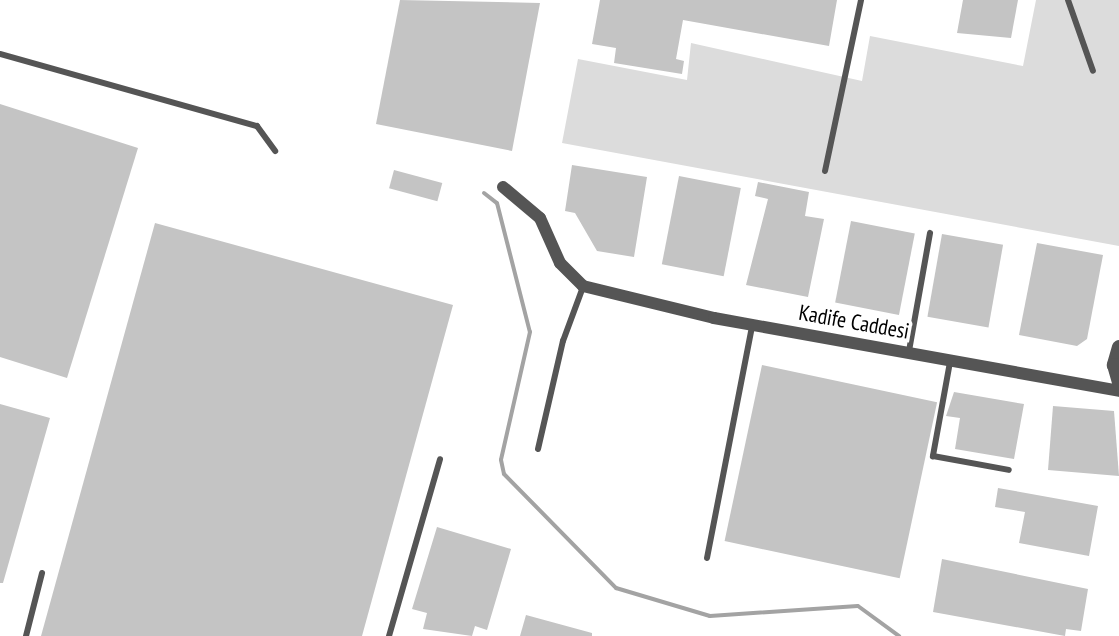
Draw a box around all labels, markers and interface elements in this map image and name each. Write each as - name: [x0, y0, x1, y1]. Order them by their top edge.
- street label: Kadife Caddesi: [797, 299, 911, 345]

